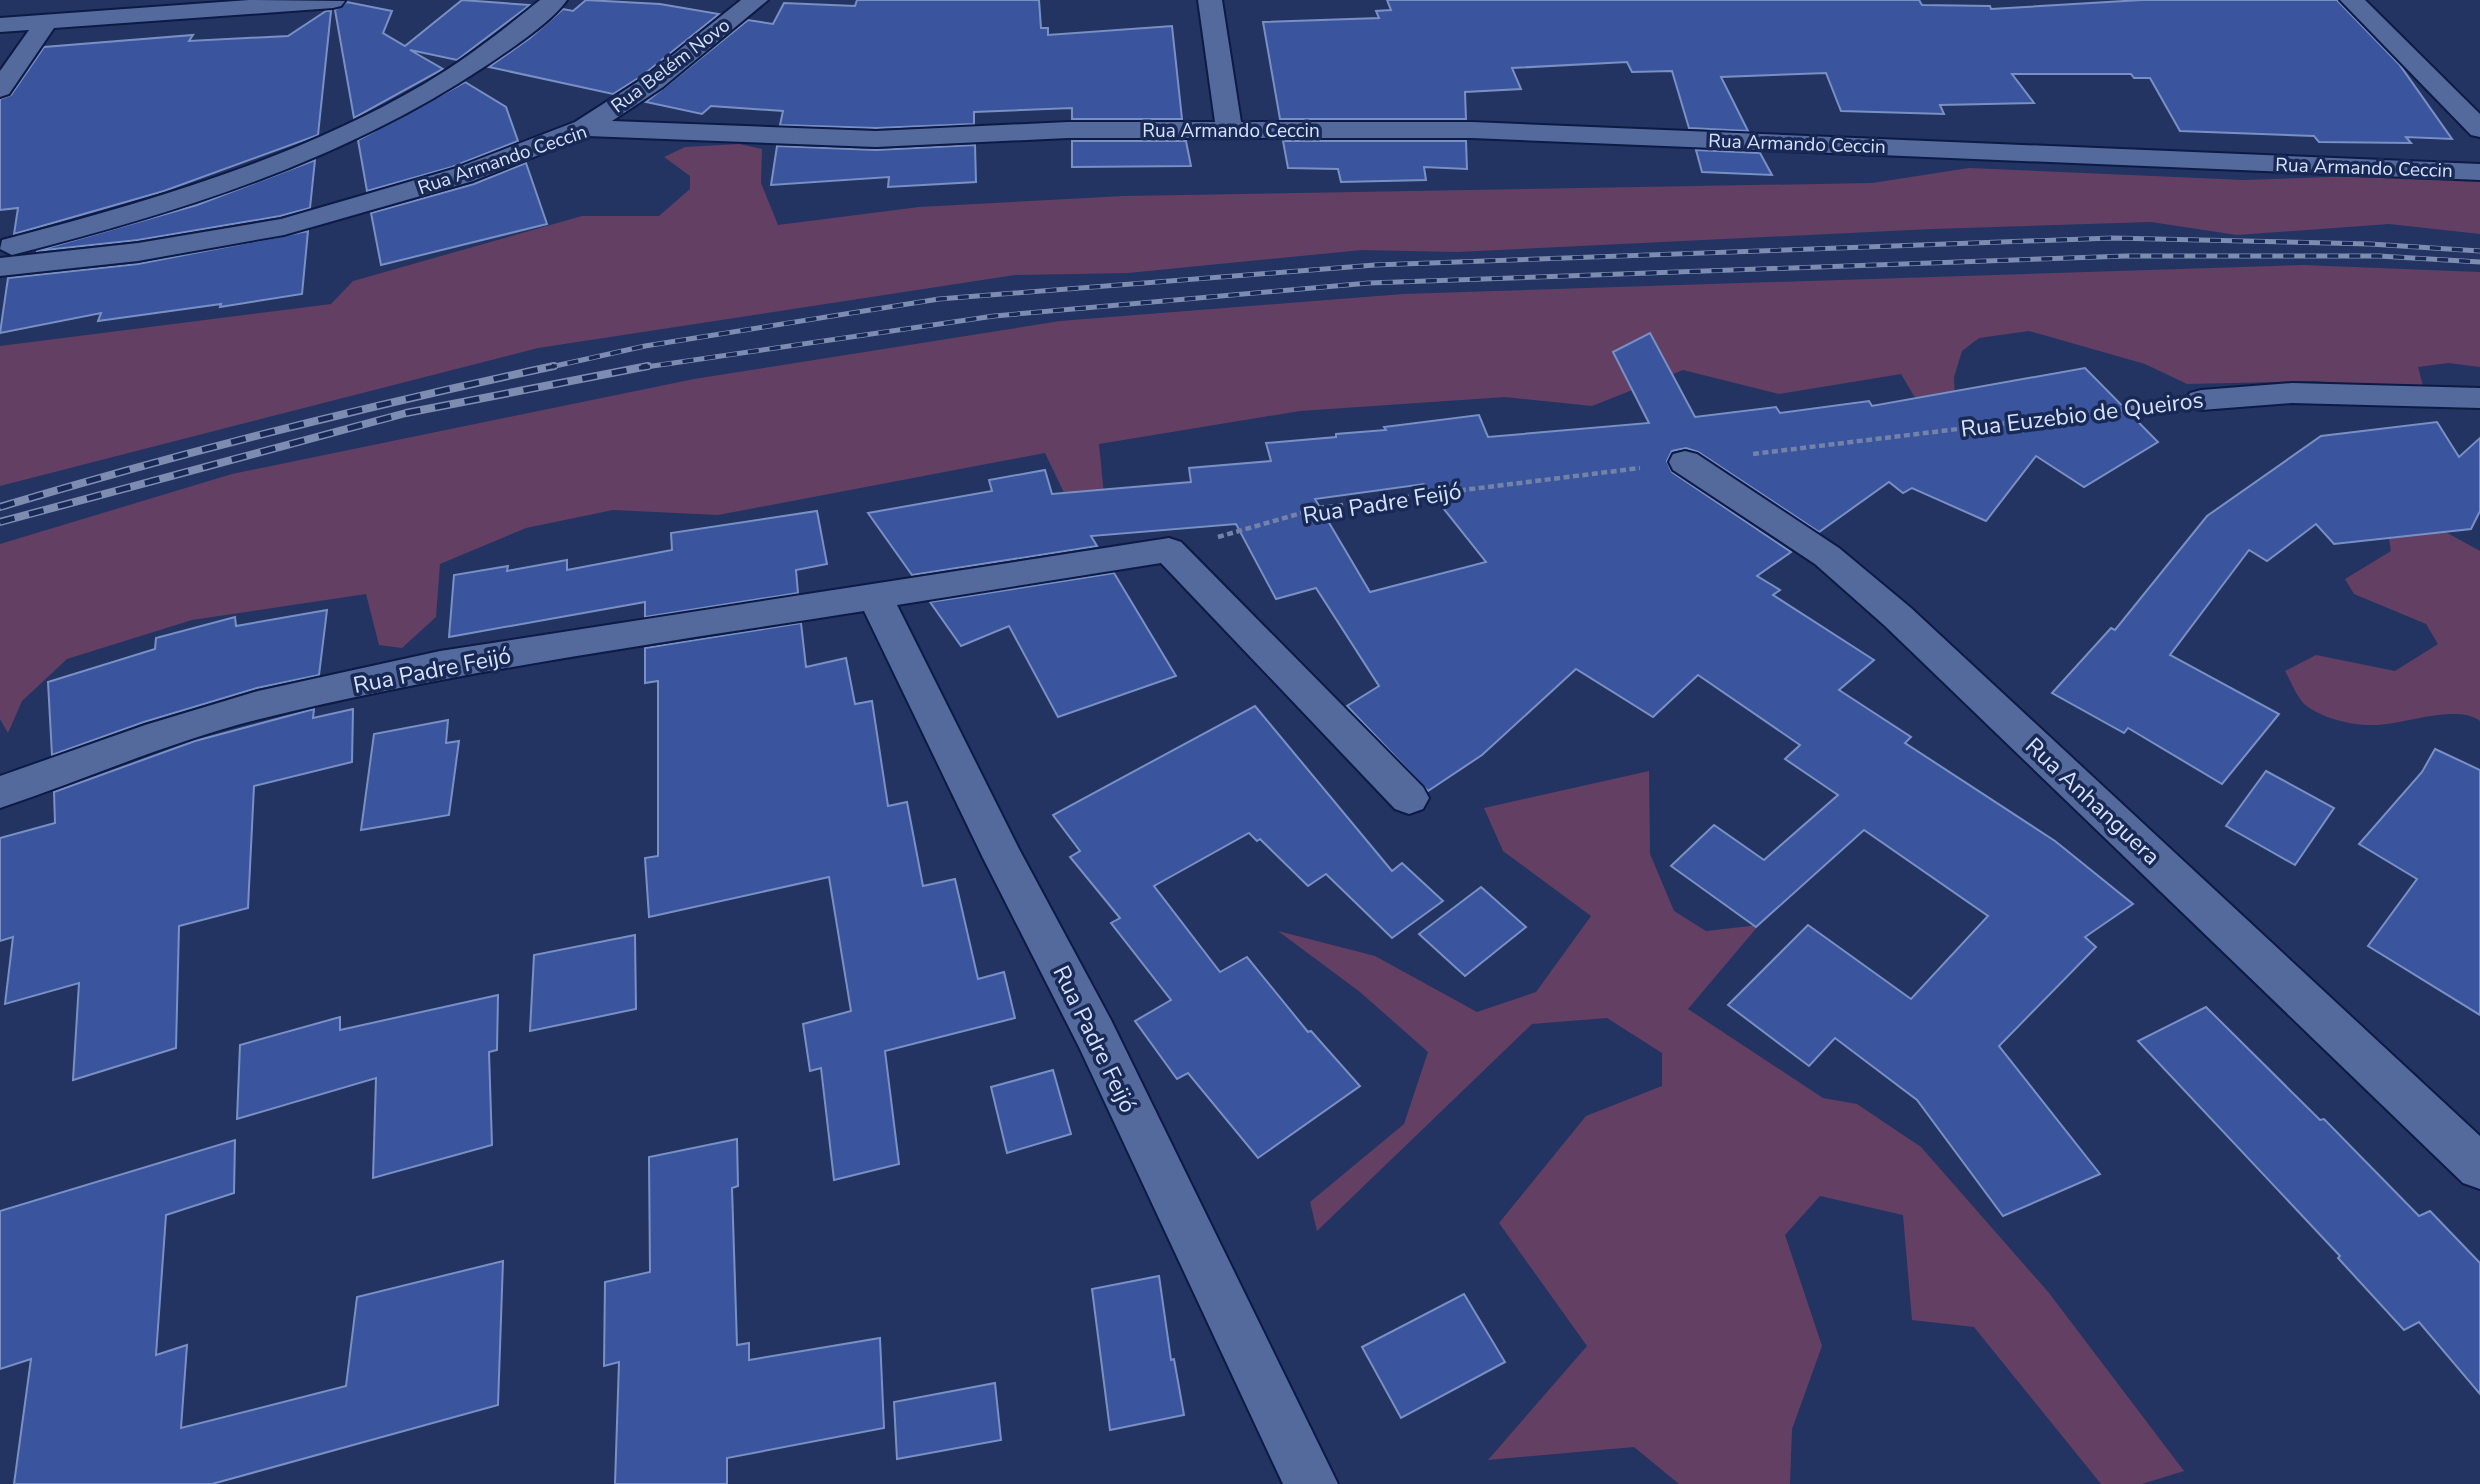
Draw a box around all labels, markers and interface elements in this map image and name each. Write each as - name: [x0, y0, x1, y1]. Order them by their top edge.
- street label: Rua Belém Novo: [606, 12, 735, 119]
- street label: Rua Armando Ceccin: [1142, 118, 1320, 144]
- street label: Rua Armando Ceccin: [414, 119, 590, 201]
- street label: Rua Armando Ceccin: [1708, 128, 1886, 160]
- street label: Rua Armando Ceccin: [2275, 152, 2453, 184]
- street label: Rua Euzebio de Queiros: [1959, 384, 2205, 445]
- street label: Rua Padre Feijó: [1301, 476, 1464, 531]
- street label: Rua Padre Feijó: [351, 640, 514, 701]
- street label: Rua Anhanguera: [2019, 731, 2167, 872]
- street label: Rua Padre Feijó: [1046, 960, 1144, 1118]

